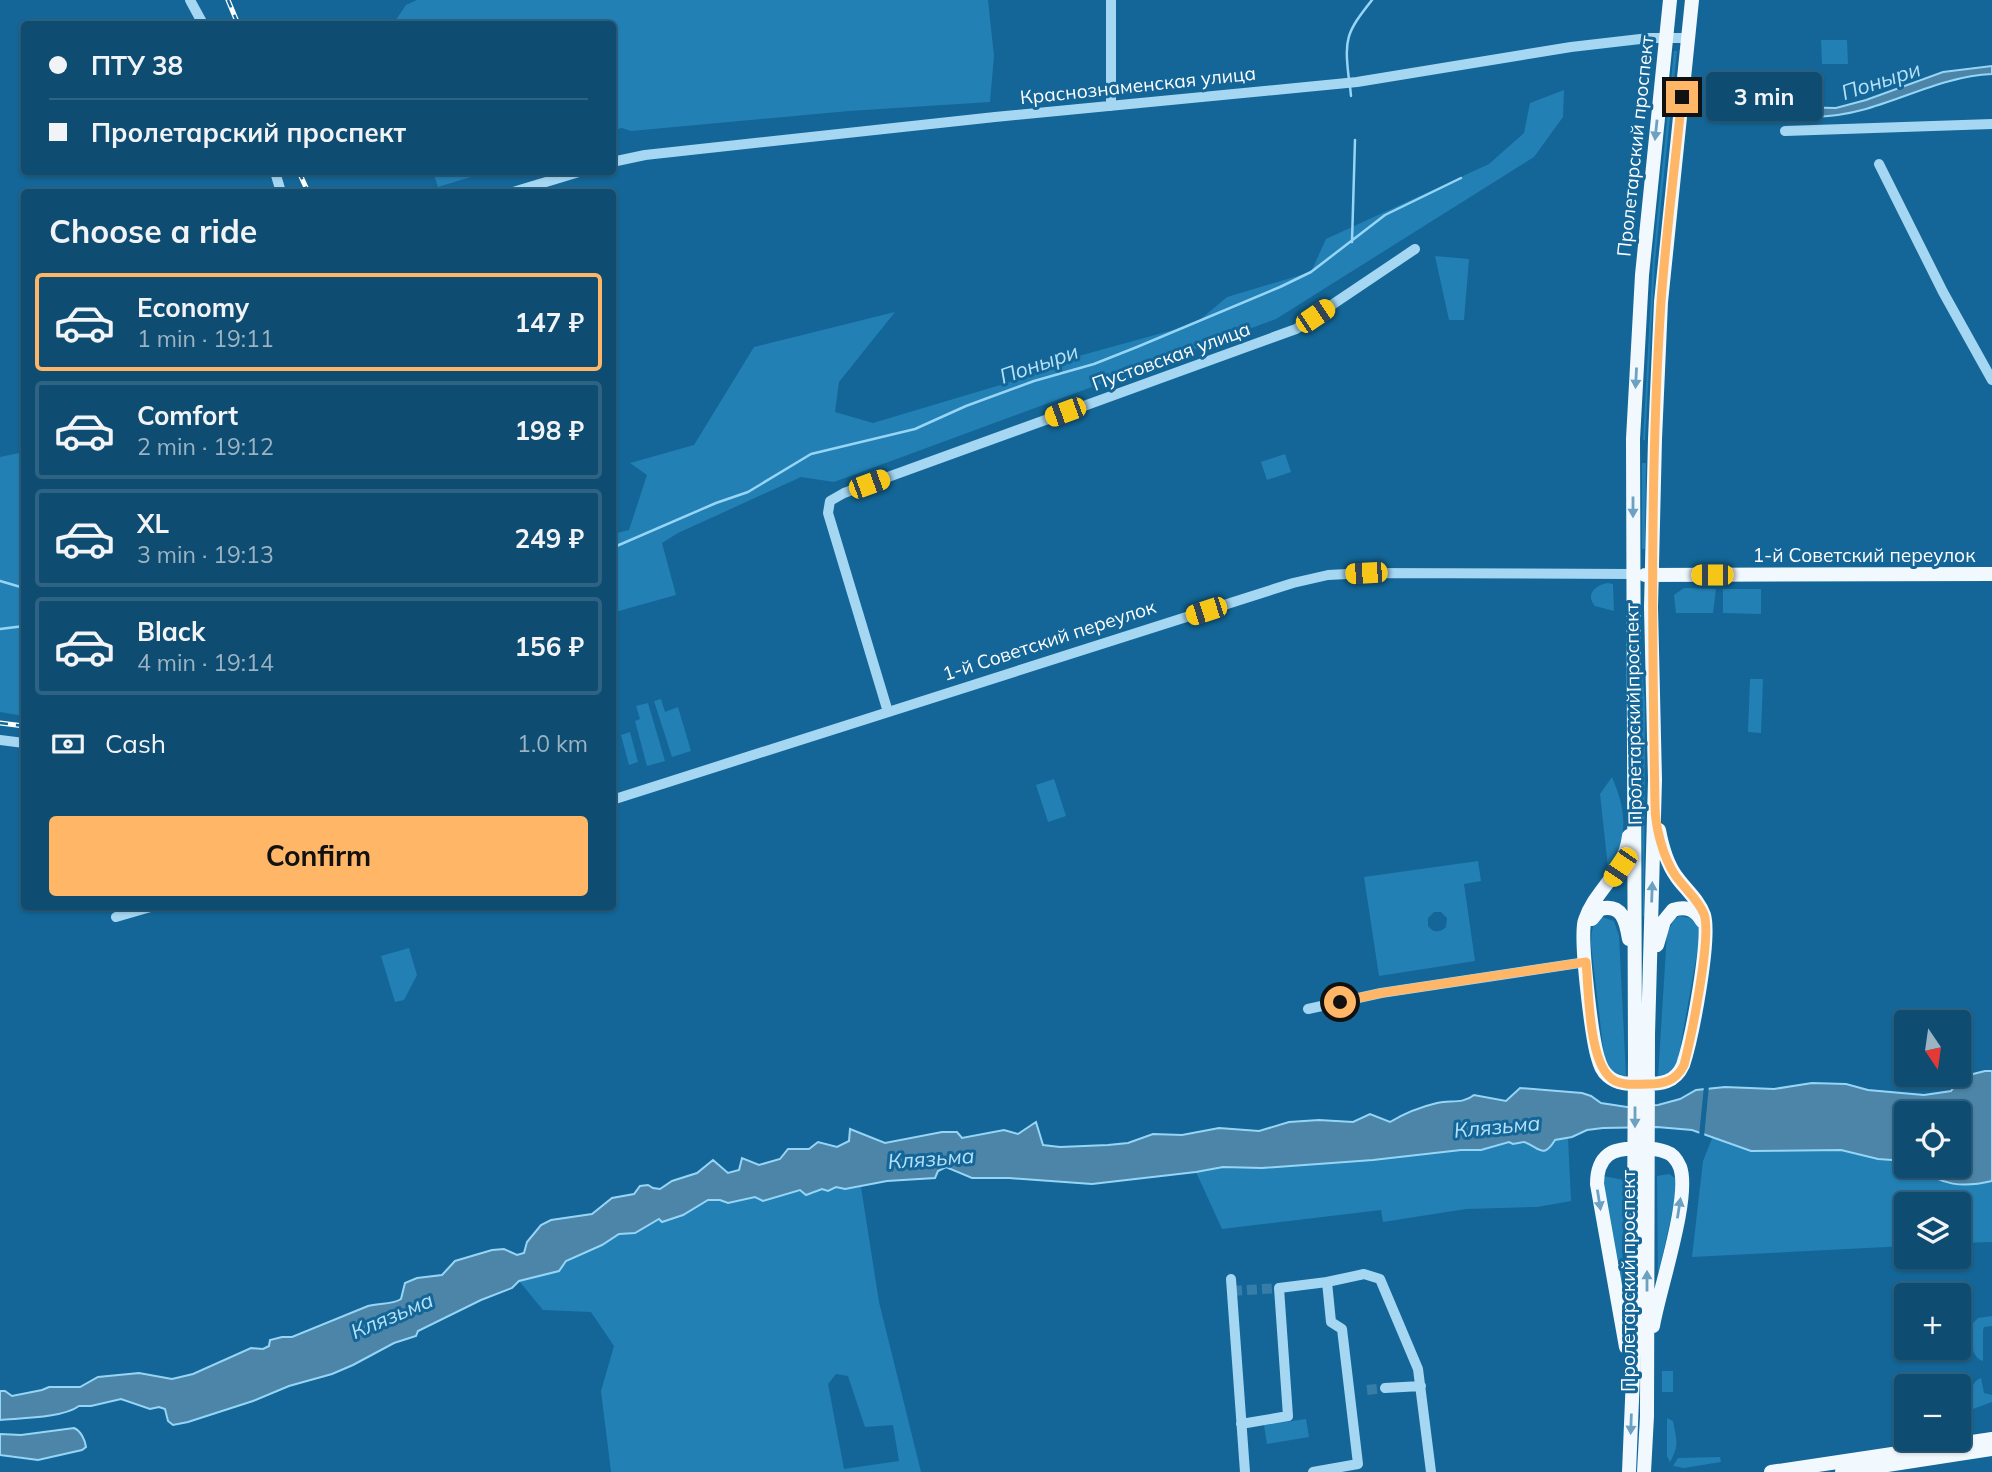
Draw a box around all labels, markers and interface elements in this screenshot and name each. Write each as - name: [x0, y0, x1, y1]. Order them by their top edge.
- street label: Пролетарский проспект: [1611, 34, 1659, 258]
- text: ПТУ 38: [91, 49, 183, 82]
- water label: Поныри: [1838, 55, 1924, 105]
- street label: Краснознаменская улица: [1019, 61, 1257, 109]
- callout: 3 min: [1706, 72, 1822, 122]
- route end: [1666, 81, 1698, 113]
- text: 3 min: [1734, 82, 1794, 111]
- text: Пролетарский проспект: [91, 116, 406, 149]
- one-way arrow: [1651, 119, 1662, 141]
- text: Choose a ride: [49, 211, 257, 251]
- icon: car: [53, 291, 116, 354]
- text: Economy: [137, 291, 249, 324]
- car: [1292, 296, 1339, 336]
- text: 147 ₽: [514, 306, 584, 339]
- street label: Пустовская улица: [1089, 316, 1253, 396]
- text: 1 min · 19:11: [137, 324, 274, 353]
- water label: Поныри: [996, 337, 1082, 389]
- one-way arrow: [1631, 367, 1642, 389]
- car: [1042, 395, 1089, 429]
- icon: car: [53, 399, 116, 462]
- text: Comfort: [137, 399, 238, 432]
- text: 198 ₽: [514, 414, 584, 447]
- text: 2 min · 19:12: [137, 432, 274, 461]
- car: [846, 467, 893, 501]
- one-way arrow: [1627, 496, 1639, 518]
- icon: car: [53, 507, 116, 570]
- text: XL: [137, 507, 169, 540]
- text: 249 ₽: [514, 522, 584, 555]
- text: 3 min · 19:13: [137, 540, 274, 569]
- street label: 1-й Советский переулок: [1753, 543, 1976, 567]
- car: [1345, 561, 1388, 585]
- car: [1692, 565, 1734, 586]
- street label: 1-й Советский переулок: [939, 594, 1159, 686]
- car: [1183, 595, 1230, 627]
- street label: Пролетарский проспект: [1619, 602, 1647, 825]
- icon: car: [53, 615, 116, 678]
- text: Black: [137, 615, 205, 648]
- text: 156 ₽: [514, 630, 584, 663]
- text: 4 min · 19:14: [137, 648, 274, 677]
- icon: cash: [49, 725, 87, 763]
- text: Cash: [105, 727, 166, 760]
- text: 1.0 km: [517, 729, 588, 758]
- button: Confirm: [49, 816, 588, 896]
- car: [1600, 844, 1641, 890]
- one-way arrow: [1646, 881, 1658, 903]
- route start: [1324, 986, 1356, 1018]
- north arrow: [1894, 1010, 1970, 1087]
- map controls: [1894, 1010, 1971, 1451]
- button: locate: [1894, 1101, 1971, 1178]
- one-way arrow: [1629, 1106, 1641, 1128]
- water label: Клязьма: [1453, 1109, 1541, 1143]
- water label: Клязьма: [887, 1142, 975, 1174]
- street label: Пролетарский проспект: [1616, 1170, 1640, 1392]
- one-way arrow: [1594, 1190, 1605, 1212]
- button: layers: [1894, 1192, 1971, 1269]
- one-way arrow: [1674, 1197, 1685, 1219]
- one-way arrow: [1641, 1270, 1653, 1292]
- button: +: [1894, 1283, 1971, 1360]
- water label: Клязьма: [347, 1286, 437, 1344]
- button: −: [1894, 1374, 1971, 1451]
- one-way arrow: [1626, 1413, 1637, 1435]

